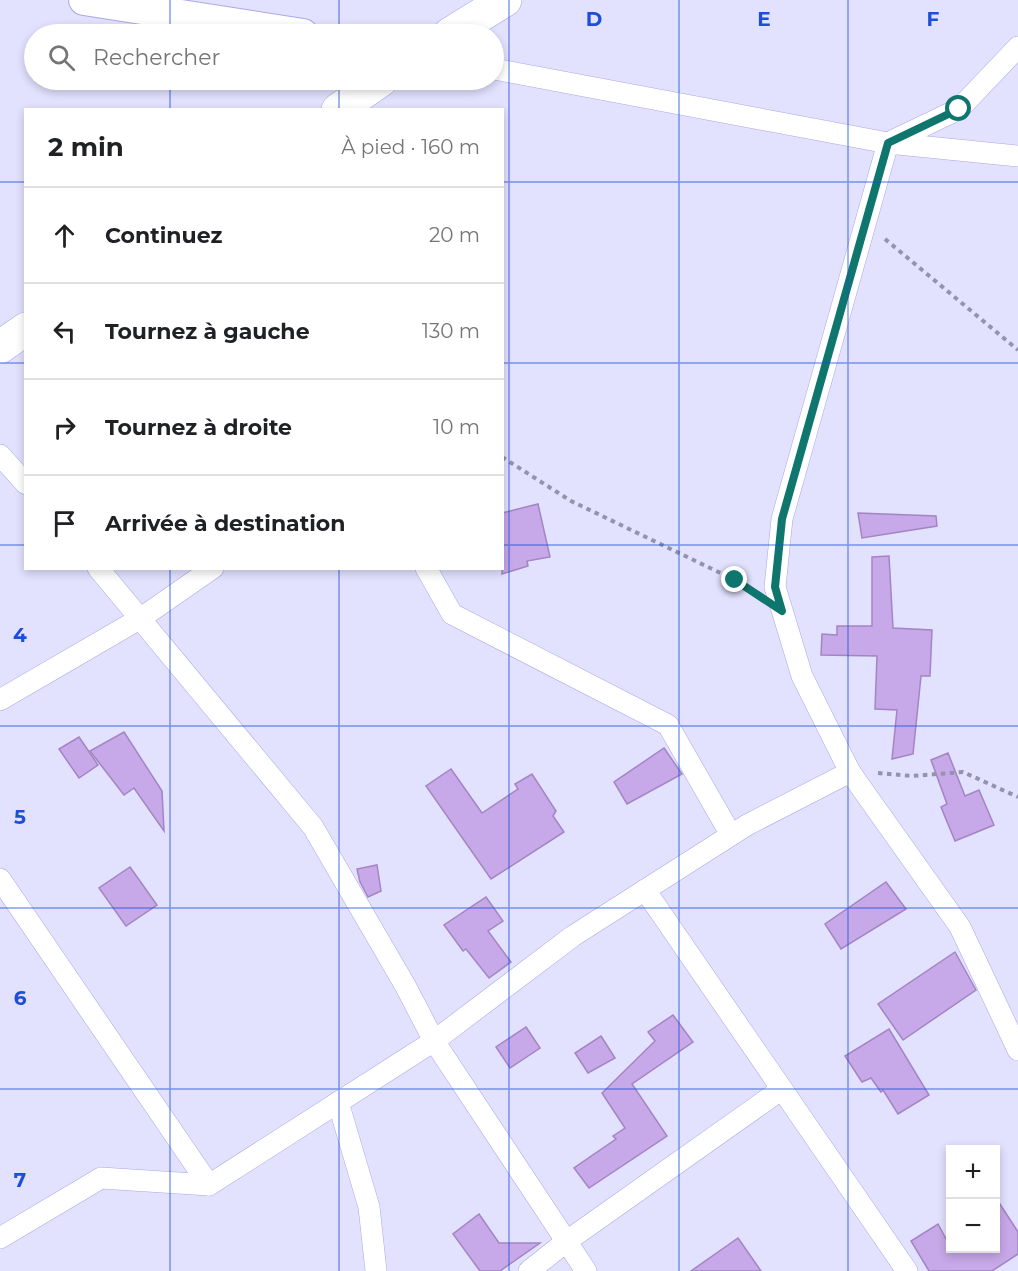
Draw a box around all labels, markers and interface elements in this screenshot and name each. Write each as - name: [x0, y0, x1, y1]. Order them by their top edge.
- text: D: [586, 7, 602, 31]
- text: E: [757, 7, 771, 31]
- text: F: [927, 7, 940, 31]
- search box: [24, 24, 504, 90]
- icon: search: [45, 41, 78, 74]
- text: Rechercher: [93, 44, 220, 71]
- route start: [945, 95, 971, 121]
- text: 2 min: [48, 131, 124, 163]
- text: À pied · 160 m: [341, 135, 480, 159]
- icon: ahead: [48, 219, 81, 252]
- text: Continuez: [105, 222, 222, 249]
- text: 20 m: [429, 223, 480, 247]
- icon: left: [48, 315, 81, 348]
- text: Tournez à gauche: [105, 318, 310, 345]
- text: 130 m: [422, 319, 480, 343]
- icon: right: [48, 411, 81, 444]
- text: Tournez à droite: [105, 414, 292, 441]
- text: 10 m: [433, 415, 480, 439]
- icon: arrive: [48, 507, 81, 540]
- text: Arrivée à destination: [105, 510, 345, 537]
- route end: [721, 566, 747, 592]
- text: 4: [13, 623, 27, 647]
- text: 5: [14, 805, 26, 829]
- text: 6: [14, 986, 27, 1010]
- map controls: [946, 1145, 1000, 1253]
- button: +: [946, 1145, 1000, 1199]
- text: 7: [14, 1168, 26, 1192]
- button: −: [946, 1199, 1000, 1253]

